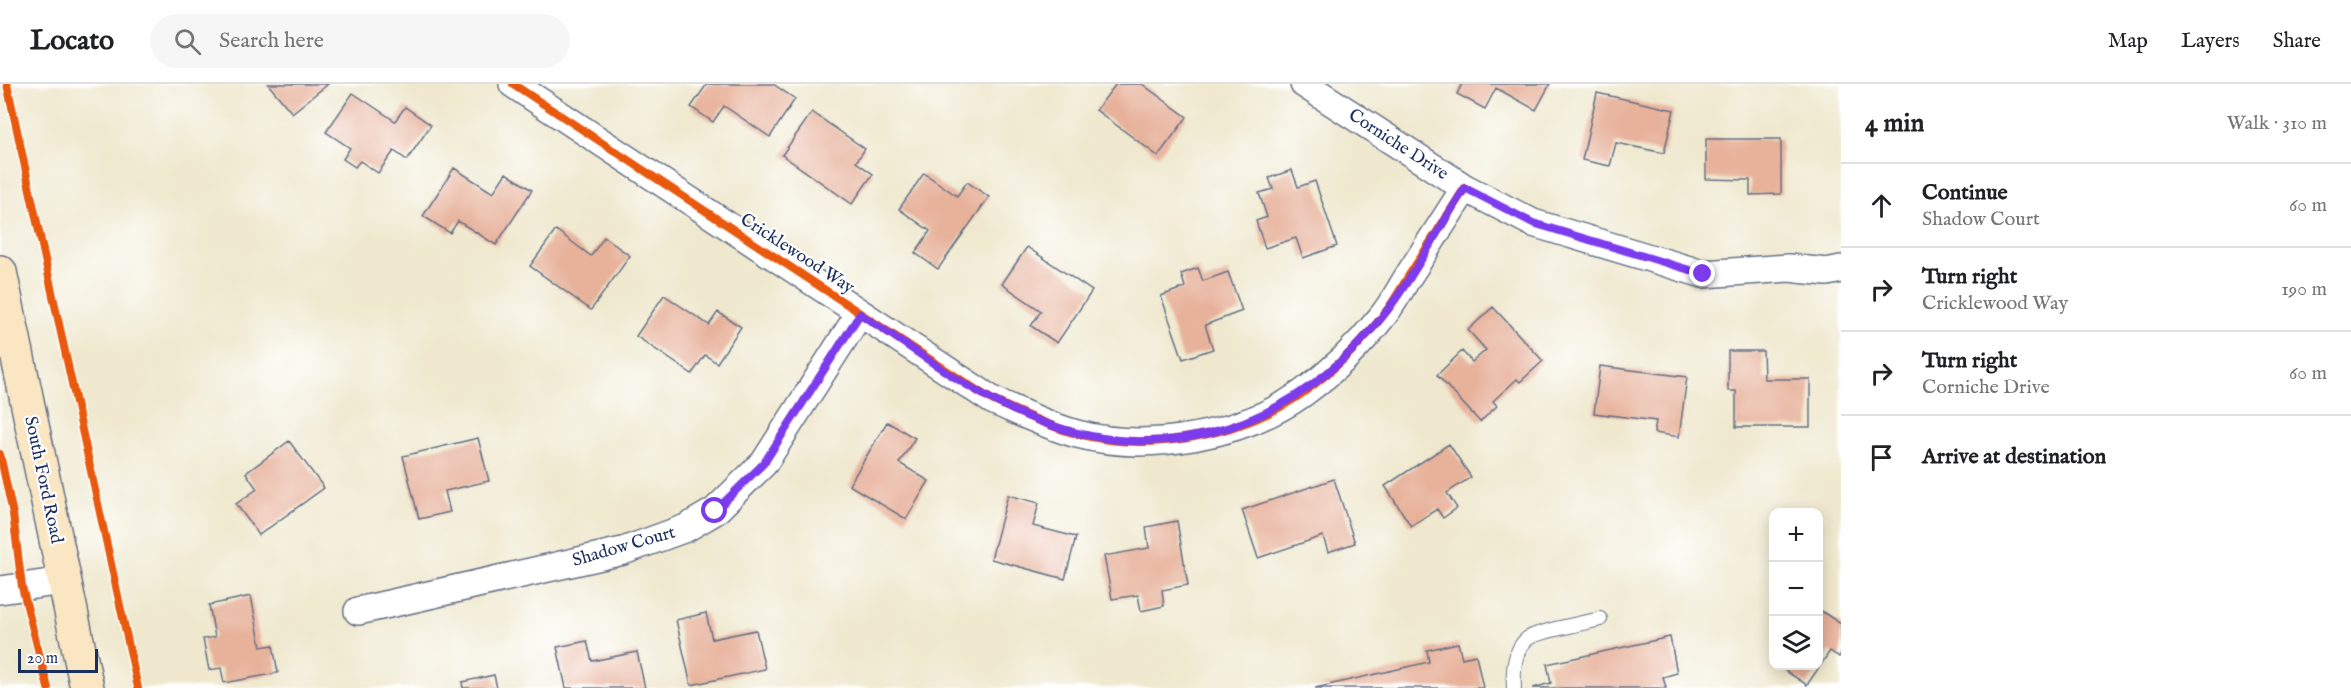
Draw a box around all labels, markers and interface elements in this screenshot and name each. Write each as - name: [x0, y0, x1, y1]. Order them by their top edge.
- search box: [150, 14, 570, 68]
- text: Locato: [30, 24, 114, 59]
- icon: search: [171, 25, 204, 58]
- text: Search here: [219, 27, 324, 55]
- text: Map: [2108, 28, 2148, 55]
- text: Layers: [2181, 28, 2240, 55]
- text: Share: [2273, 28, 2321, 55]
- street label: Corniche Drive: [1344, 104, 1452, 186]
- text: 4 min: [1865, 107, 1924, 140]
- text: Walk · 310 m: [2227, 111, 2327, 136]
- text: Continue: [1922, 179, 2008, 207]
- icon: ahead: [1865, 189, 1898, 222]
- text: 60 m: [2289, 193, 2327, 218]
- text: Shadow Court: [1922, 207, 2040, 232]
- street label: Cricklewood Way: [735, 208, 859, 300]
- route end: [1689, 260, 1715, 286]
- text: Turn right: [1922, 263, 2017, 291]
- icon: right: [1865, 273, 1898, 306]
- text: 190 m: [2281, 277, 2327, 302]
- text: Cricklewood Way: [1922, 291, 2068, 316]
- text: Turn right: [1922, 347, 2017, 375]
- icon: right: [1865, 357, 1898, 390]
- text: 60 m: [2289, 361, 2327, 386]
- text: Corniche Drive: [1922, 375, 2050, 400]
- street label: South Ford Road: [18, 414, 68, 546]
- icon: arrive: [1865, 441, 1898, 474]
- text: Arrive at destination: [1922, 443, 2106, 471]
- route start: [701, 497, 727, 523]
- map controls: [1769, 508, 1823, 670]
- button: +: [1769, 508, 1823, 562]
- street label: Shadow Court: [570, 521, 678, 573]
- button: −: [1769, 562, 1823, 616]
- button: layers: [1769, 616, 1823, 670]
- scale bar: [18, 646, 98, 674]
- text: 20 m: [27, 649, 58, 669]

